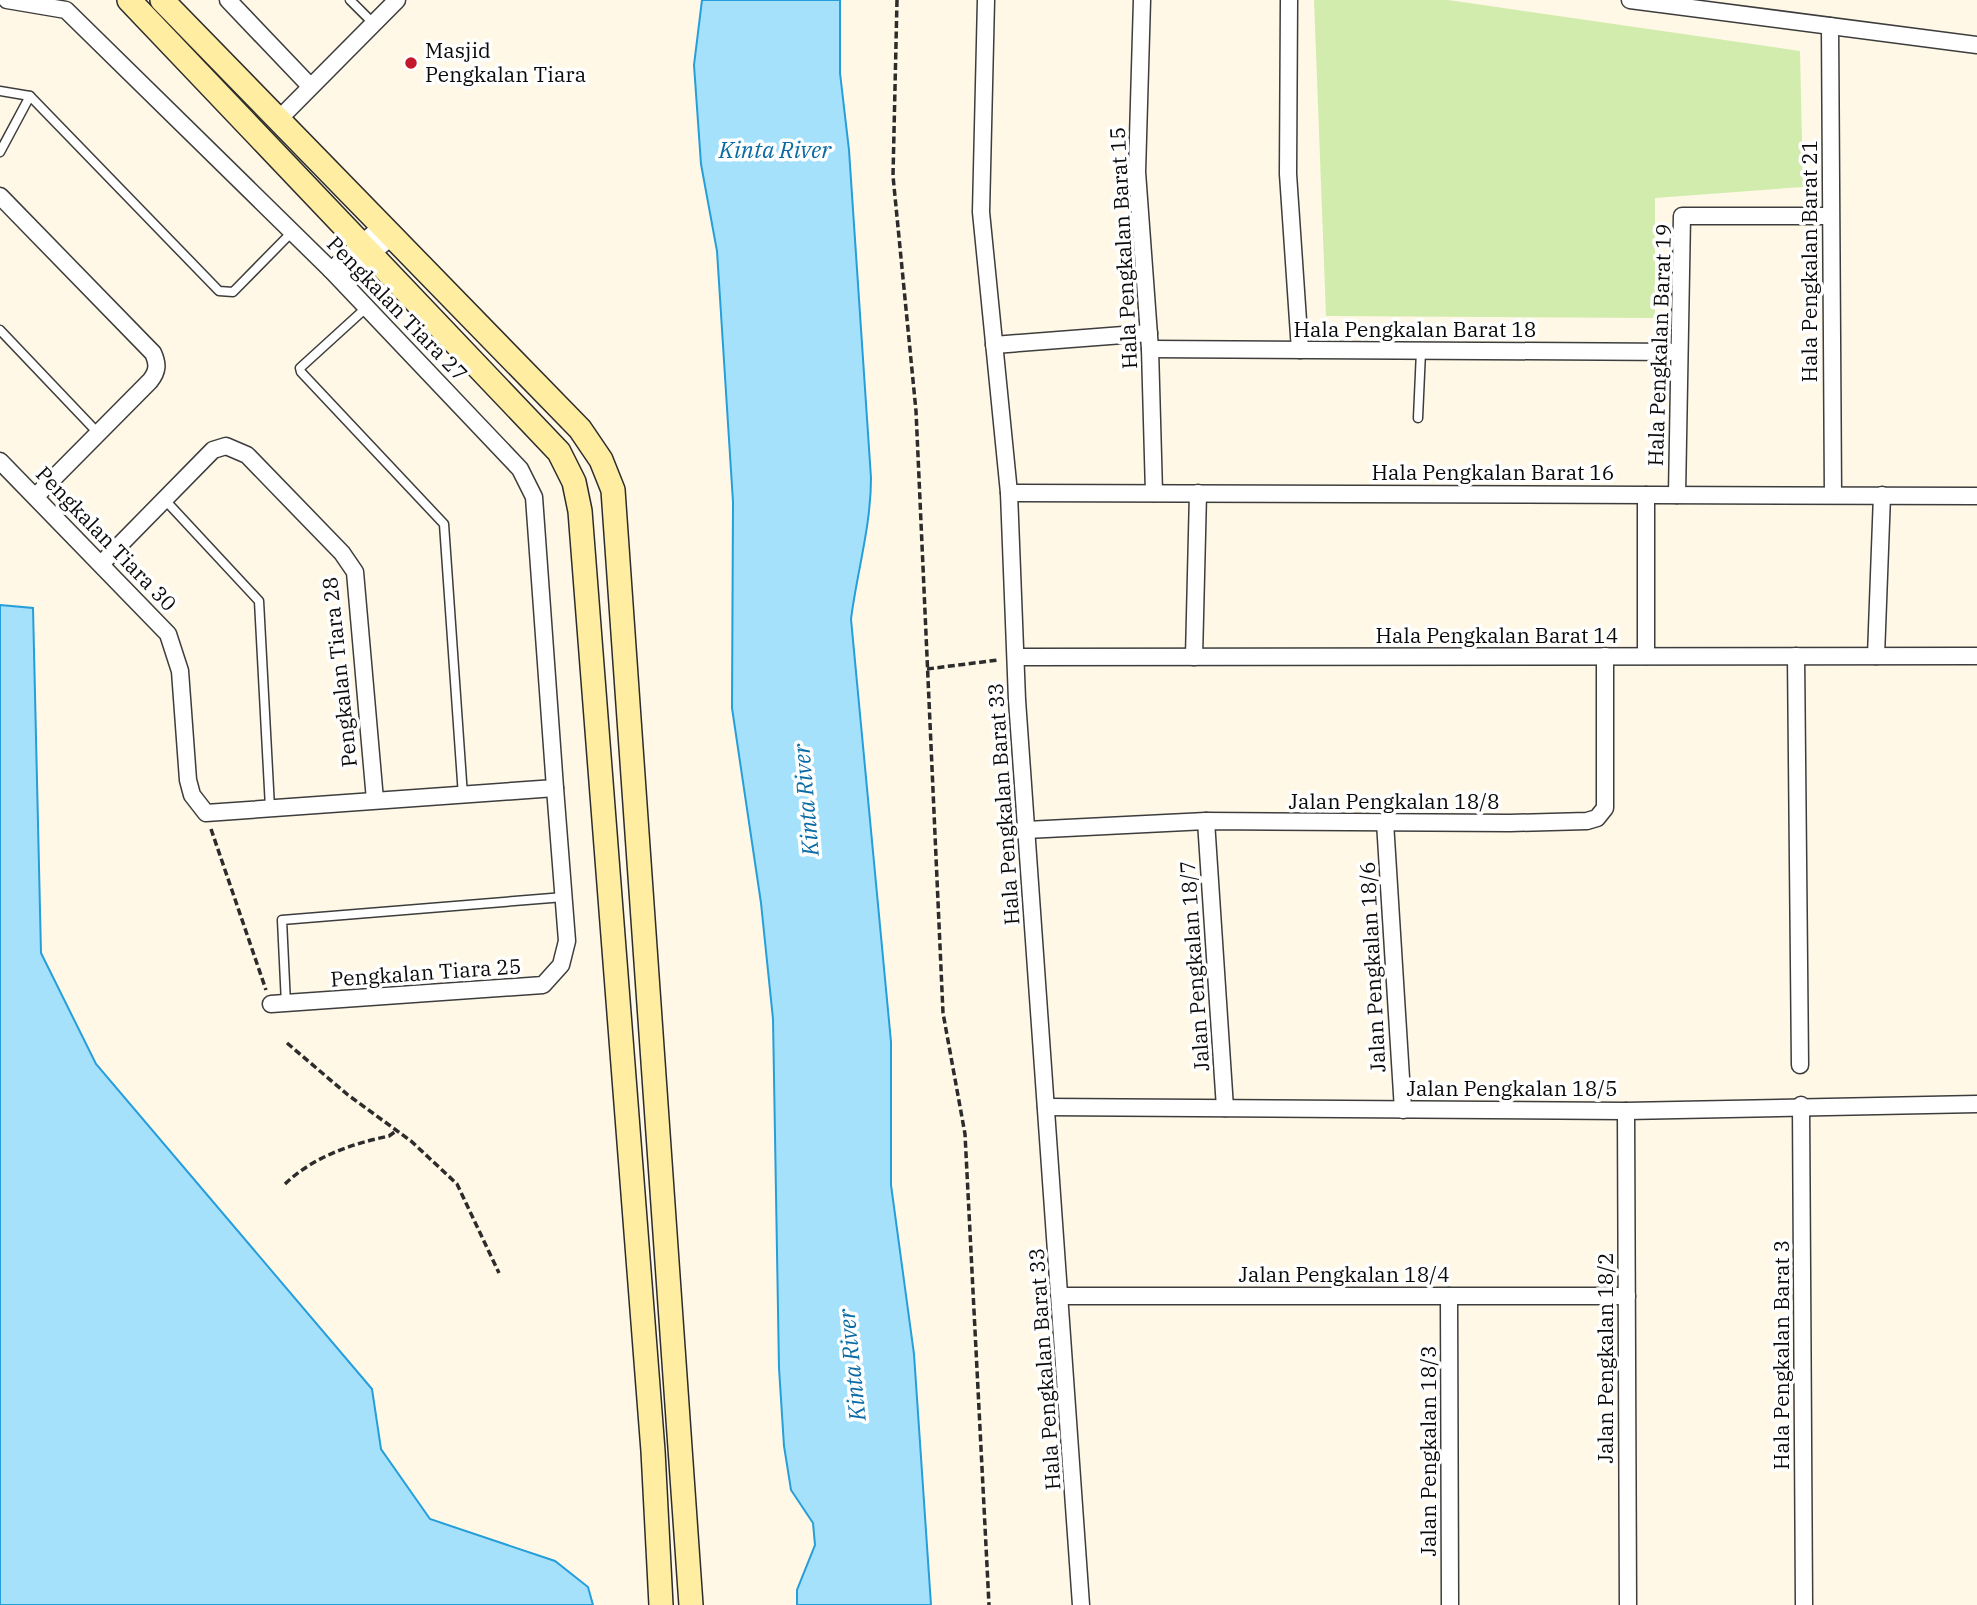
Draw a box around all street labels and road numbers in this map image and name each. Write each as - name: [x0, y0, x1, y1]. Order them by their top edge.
- street label: Hala Pengkalan Barat 15: [1103, 126, 1143, 370]
- street label: Hala Pengkalan Barat 21: [1795, 140, 1823, 382]
- street label: Hala Pengkalan Barat 19: [1641, 223, 1677, 467]
- street label: Pengkalan Tiara 27: [321, 230, 474, 387]
- street label: Hala Pengkalan Barat 18: [1294, 315, 1536, 343]
- street label: Hala Pengkalan Barat 16: [1372, 458, 1614, 486]
- street label: Pengkalan Tiara 30: [30, 460, 183, 617]
- street label: Pengkalan Tiara 28: [315, 576, 363, 769]
- street label: Hala Pengkalan Barat 14: [1376, 621, 1618, 649]
- street label: Hala Pengkalan Barat 33: [981, 682, 1025, 926]
- street label: Jalan Pengkalan 18/8: [1288, 787, 1500, 815]
- street label: Jalan Pengkalan 18/7: [1173, 860, 1215, 1072]
- street label: Jalan Pengkalan 18/6: [1352, 861, 1392, 1073]
- street label: Pengkalan Tiara 25: [330, 951, 522, 993]
- street label: Jalan Pengkalan 18/5: [1406, 1074, 1618, 1102]
- street label: Hala Pengkalan Barat 3: [1767, 1240, 1795, 1470]
- street label: Hala Pengkalan Barat 33: [1022, 1247, 1066, 1491]
- street label: Jalan Pengkalan 18/2: [1591, 1252, 1619, 1464]
- street label: Jalan Pengkalan 18/4: [1238, 1260, 1450, 1288]
- street label: Jalan Pengkalan 18/3: [1414, 1345, 1442, 1557]

